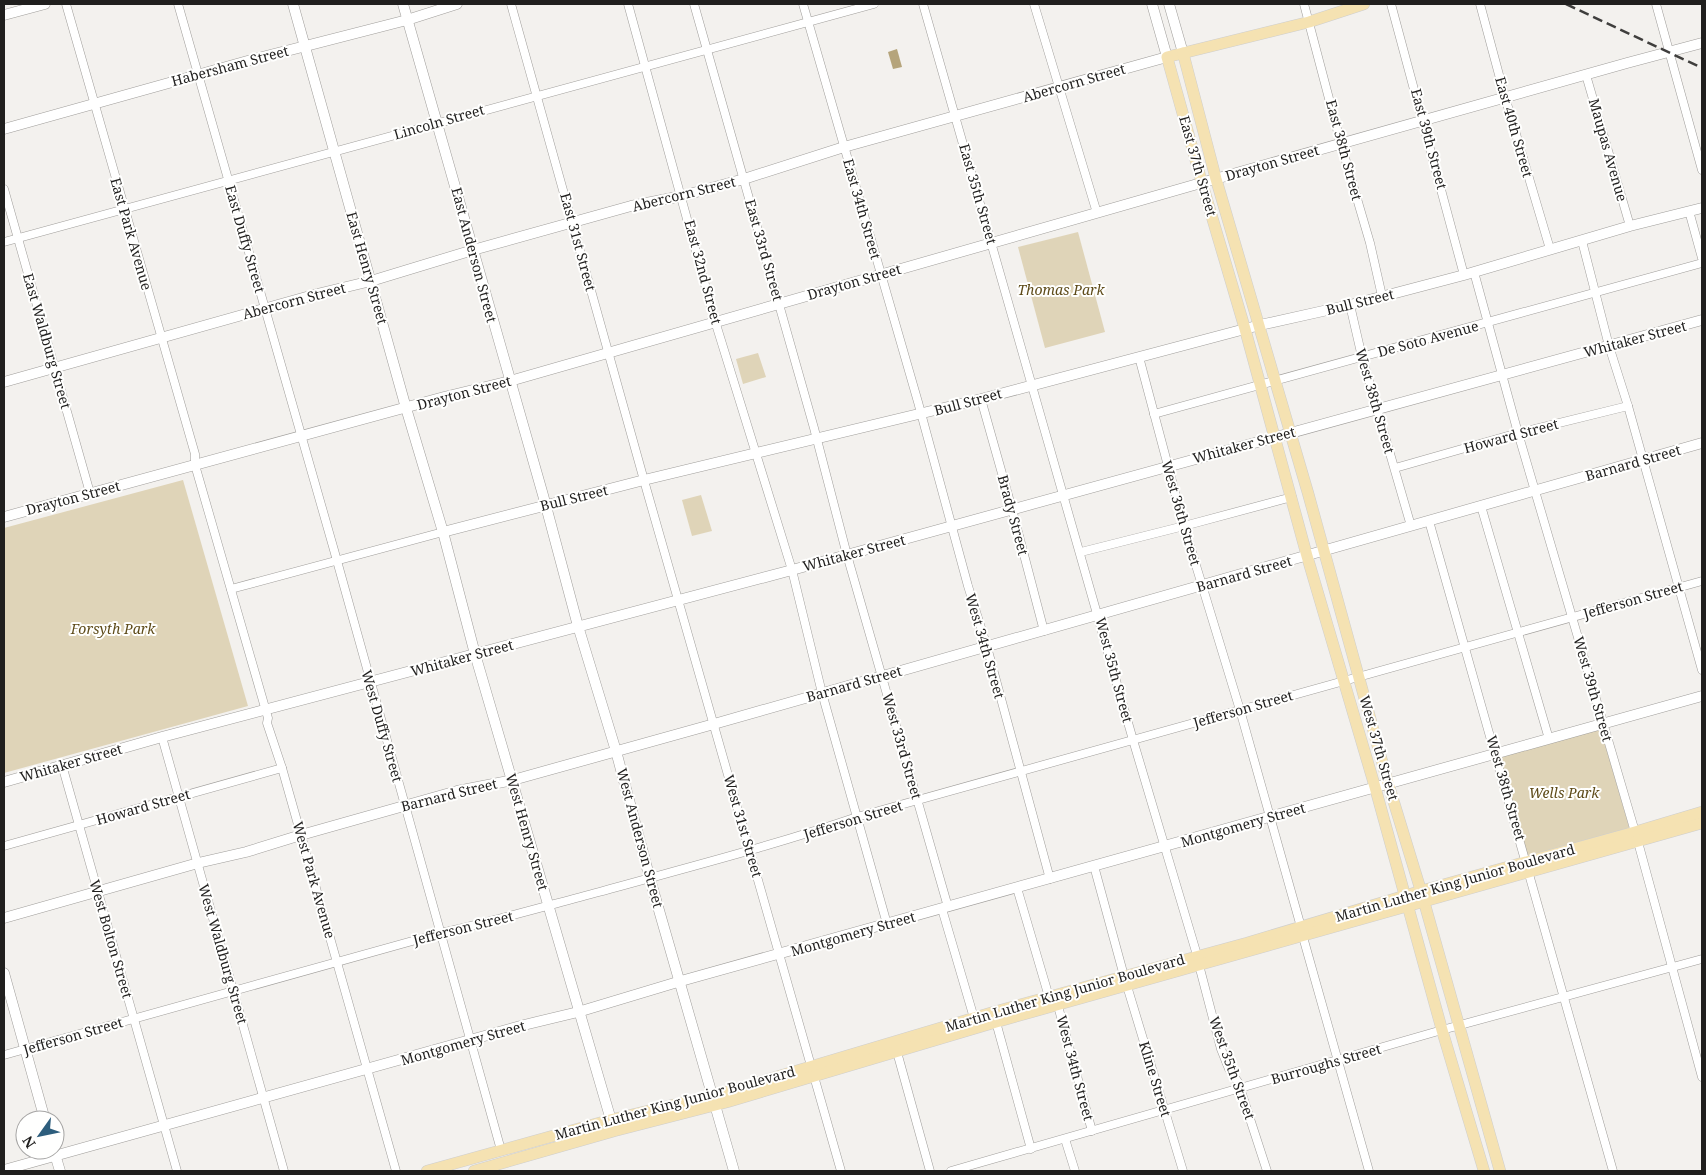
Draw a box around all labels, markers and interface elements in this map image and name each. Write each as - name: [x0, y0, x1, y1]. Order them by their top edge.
- street label: Habersham Street: [169, 41, 291, 90]
- street label: Abercorn Street: [1020, 59, 1127, 106]
- street label: East 40th Street: [1491, 74, 1538, 179]
- street label: East 39th Street: [1407, 86, 1452, 191]
- street label: Maupas Avenue: [1585, 96, 1632, 204]
- street label: East 38th Street: [1322, 97, 1367, 202]
- street label: Lincoln Street: [391, 100, 486, 144]
- street label: East 37th Street: [1175, 113, 1222, 218]
- street label: Drayton Street: [1223, 140, 1321, 185]
- street label: East 35th Street: [955, 141, 1002, 246]
- street label: East 34th Street: [839, 156, 886, 261]
- street label: Abercorn Street: [630, 171, 738, 216]
- street label: East Park Avenue: [106, 175, 157, 292]
- street label: East Duffy Street: [221, 183, 270, 295]
- street label: East Anderson Street: [447, 185, 502, 325]
- street label: East 31st Street: [556, 191, 601, 293]
- street label: East 33rd Street: [741, 197, 788, 303]
- street label: East Henry Street: [342, 209, 393, 326]
- street label: East 32nd Street: [680, 218, 727, 326]
- street label: Drayton Street: [805, 259, 903, 304]
- street label: East Waldburg Street: [19, 271, 76, 411]
- street label: Abercorn Street: [240, 278, 348, 323]
- park label: Thomas Park: [1017, 280, 1106, 299]
- street label: Bull Street: [1324, 284, 1396, 319]
- street label: De Soto Avenue: [1375, 316, 1480, 361]
- street label: Whitaker Street: [1581, 316, 1688, 361]
- street label: West 38th Street: [1351, 346, 1400, 456]
- street label: Drayton Street: [415, 371, 513, 414]
- street label: Bull Street: [932, 383, 1004, 420]
- street label: Howard Street: [1462, 414, 1560, 457]
- street label: Whitaker Street: [1190, 422, 1297, 467]
- street label: Barnard Street: [1583, 440, 1683, 485]
- street label: West 36th Street: [1157, 458, 1206, 568]
- street label: Brady Street: [994, 473, 1033, 557]
- street label: Drayton Street: [24, 476, 122, 519]
- street label: Bull Street: [538, 480, 610, 515]
- street label: Whitaker Street: [800, 530, 907, 575]
- street label: Barnard Street: [1194, 551, 1294, 596]
- street label: Jefferson Street: [1580, 576, 1685, 623]
- street label: West 34th Street: [961, 591, 1010, 701]
- street label: West 35th Street: [1091, 615, 1138, 725]
- park label: Forsyth Park: [70, 619, 156, 638]
- street label: West 39th Street: [1569, 634, 1618, 744]
- street label: Whitaker Street: [408, 635, 515, 680]
- street label: Barnard Street: [804, 661, 904, 706]
- street label: West Duffy Street: [357, 668, 408, 784]
- street label: Jefferson Street: [1190, 685, 1295, 732]
- street label: West 33rd Street: [878, 691, 927, 801]
- street label: West 37th Street: [1355, 693, 1404, 803]
- street label: West 38th Street: [1482, 733, 1531, 843]
- street label: Whitaker Street: [18, 739, 124, 786]
- street label: West Anderson Street: [613, 766, 668, 910]
- street label: West Henry Street: [502, 771, 553, 893]
- street label: West 31st Street: [720, 772, 767, 879]
- street label: Barnard Street: [399, 773, 499, 816]
- park label: Wells Park: [1529, 783, 1600, 802]
- street label: Howard Street: [94, 784, 192, 829]
- street label: Jefferson Street: [800, 795, 905, 844]
- street label: Montgomery Street: [1178, 798, 1307, 851]
- street label: West Park Avenue: [289, 819, 340, 941]
- street label: Martin Luther King Junior Boulevard: [1333, 839, 1577, 926]
- street label: West Bolton Street: [85, 877, 138, 1000]
- street label: West Waldburg Street: [194, 882, 253, 1026]
- street label: Jefferson Street: [410, 906, 515, 949]
- street label: Montgomery Street: [788, 907, 917, 960]
- street label: Martin Luther King Junior Boulevard: [943, 949, 1187, 1036]
- street label: Jefferson Street: [20, 1012, 125, 1059]
- street label: West 34th Street: [1052, 1013, 1099, 1123]
- street label: West 35th Street: [1205, 1014, 1260, 1122]
- street label: Montgomery Street: [398, 1016, 527, 1069]
- street label: Kline Street: [1135, 1039, 1176, 1119]
- street label: Burroughs Street: [1269, 1039, 1383, 1088]
- street label: Martin Luther King Junior Boulevard: [553, 1061, 798, 1144]
- north arrow: [15, 1110, 65, 1160]
- text: N: [18, 1133, 40, 1152]

